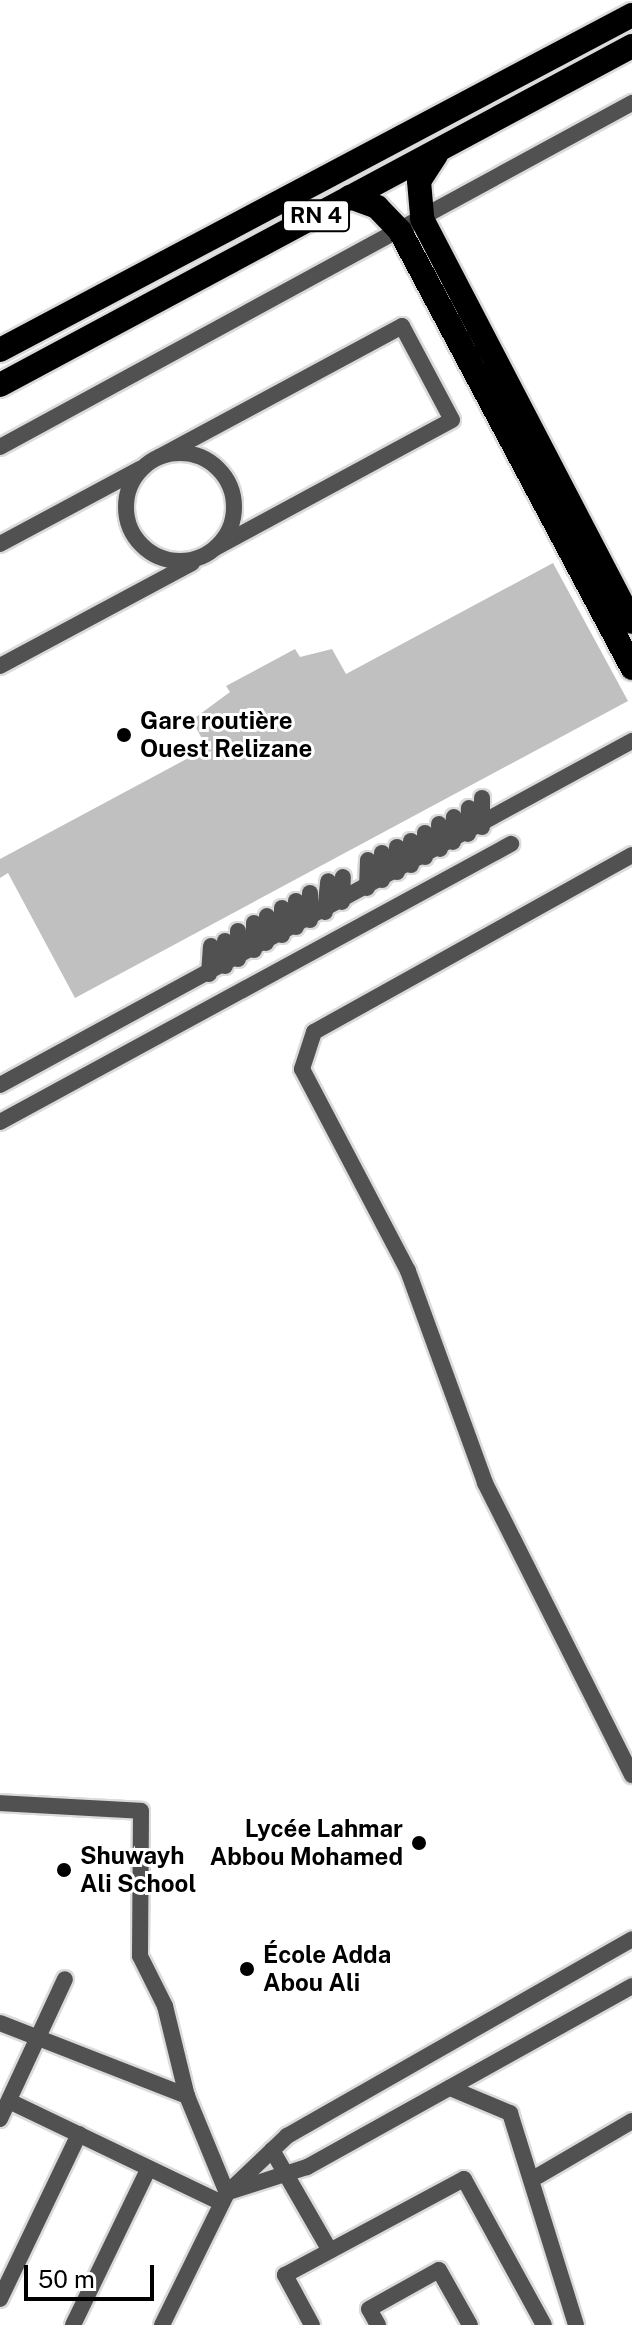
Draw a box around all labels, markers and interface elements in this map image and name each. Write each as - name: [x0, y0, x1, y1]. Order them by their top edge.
- road number: RN 4: [282, 198, 350, 234]
- place label: Gare routière Ouest Relizane: [140, 707, 312, 763]
- marker: Gare routière Ouest Relizane: [115, 726, 133, 744]
- place label: Lycée Lahmar Abbou Mohamed: [210, 1815, 403, 1871]
- marker: Lycée Lahmar Abbou Mohamed: [410, 1834, 428, 1852]
- place label: Shuwayh Ali School: [80, 1842, 196, 1898]
- marker: Shuwayh Ali School: [55, 1861, 73, 1879]
- place label: École Adda Abou Ali: [263, 1941, 391, 1997]
- marker: École Adda Abou Ali: [238, 1960, 256, 1978]
- scale bar: [28, 2249, 158, 2299]
- text: 50 m: [38, 2265, 95, 2293]

